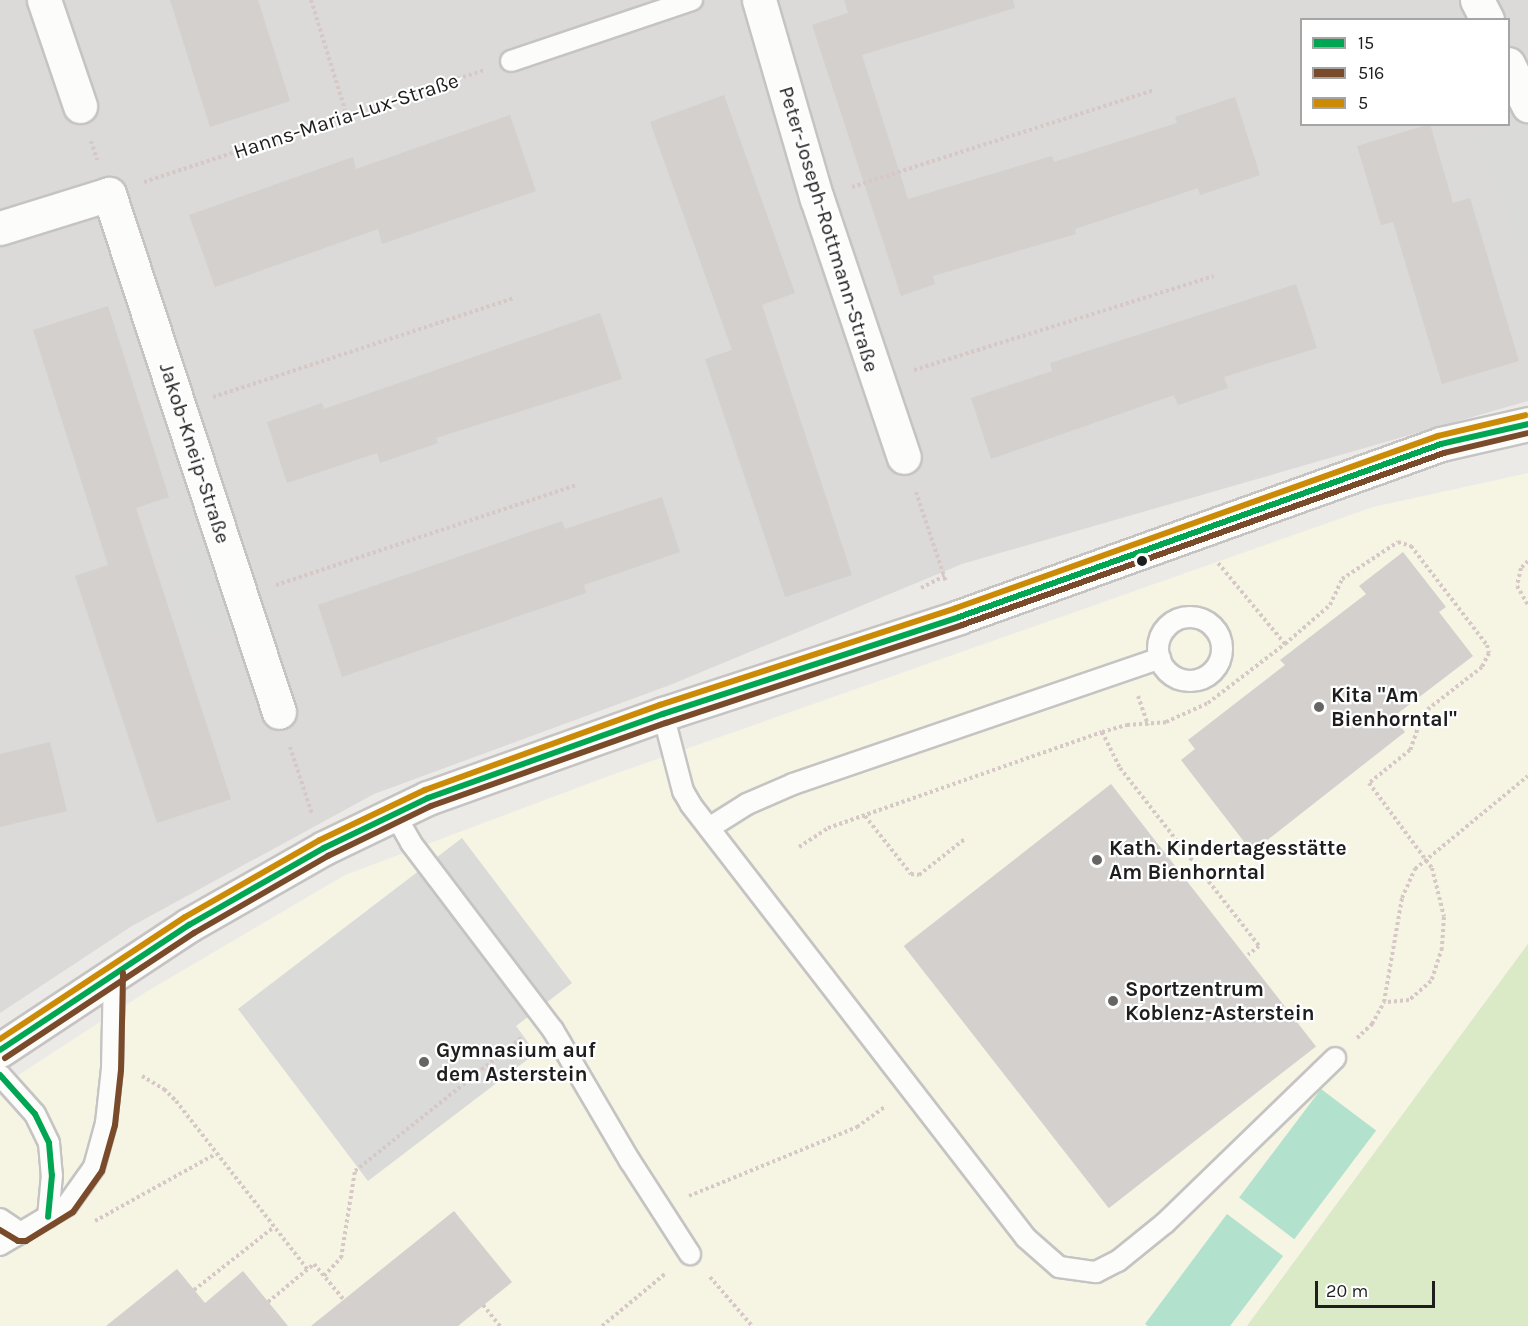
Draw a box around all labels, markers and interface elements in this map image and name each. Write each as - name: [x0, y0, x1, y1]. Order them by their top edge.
- legend: [1300, 18, 1510, 126]
- text: 15: [1358, 32, 1374, 54]
- text: 516: [1358, 62, 1384, 84]
- street label: Hanns-Maria-Lux-Straße: [230, 68, 462, 164]
- street label: Peter-Joseph-Rottmann-Straße: [773, 83, 885, 375]
- text: 5: [1358, 92, 1368, 114]
- street label: Jakob-Kneip-Straße: [154, 359, 236, 547]
- unlabelled marker: [1136, 555, 1148, 567]
- place label: Kita "Am Bienhorntal": [1331, 682, 1457, 732]
- marker: Kita "Am Bienhorntal": [1312, 700, 1326, 714]
- place label: Kath. Kindertagesstätte Am Bienhorntal: [1109, 835, 1347, 885]
- marker: Kath. Kindertagesstätte Am Bienhorntal: [1090, 853, 1104, 867]
- place label: Sportzentrum Koblenz-Asterstein: [1125, 976, 1315, 1026]
- marker: Sportzentrum Koblenz-Asterstein: [1106, 994, 1120, 1008]
- place label: Gymnasium auf dem Asterstein: [436, 1037, 596, 1087]
- marker: Gymnasium auf dem Asterstein: [417, 1055, 431, 1069]
- scale bar: [1318, 1269, 1438, 1307]
- text: 20 m: [1326, 1280, 1368, 1302]

